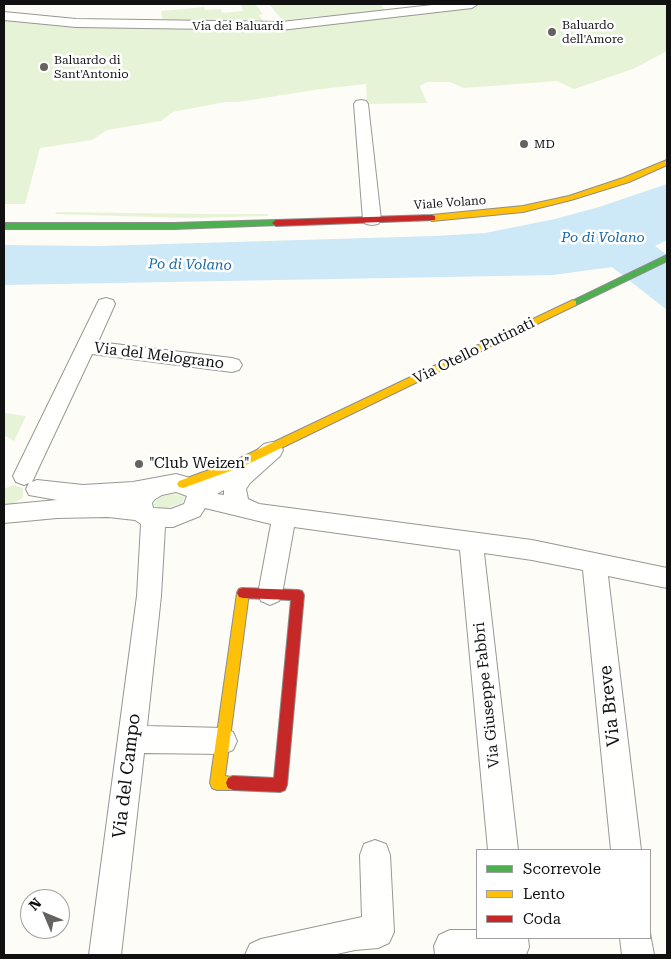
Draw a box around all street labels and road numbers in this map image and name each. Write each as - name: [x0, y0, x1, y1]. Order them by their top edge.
- street label: Via dei Baluardi: [192, 19, 284, 33]
- street label: Viale Volano: [413, 193, 487, 213]
- street label: Via Otello Putinati: [410, 314, 538, 388]
- street label: Via del Melograno: [93, 339, 225, 373]
- street label: Via Giuseppe Fabbri: [470, 621, 504, 769]
- street label: Via Breve: [595, 664, 625, 748]
- street label: Via del Campo: [109, 712, 145, 840]

